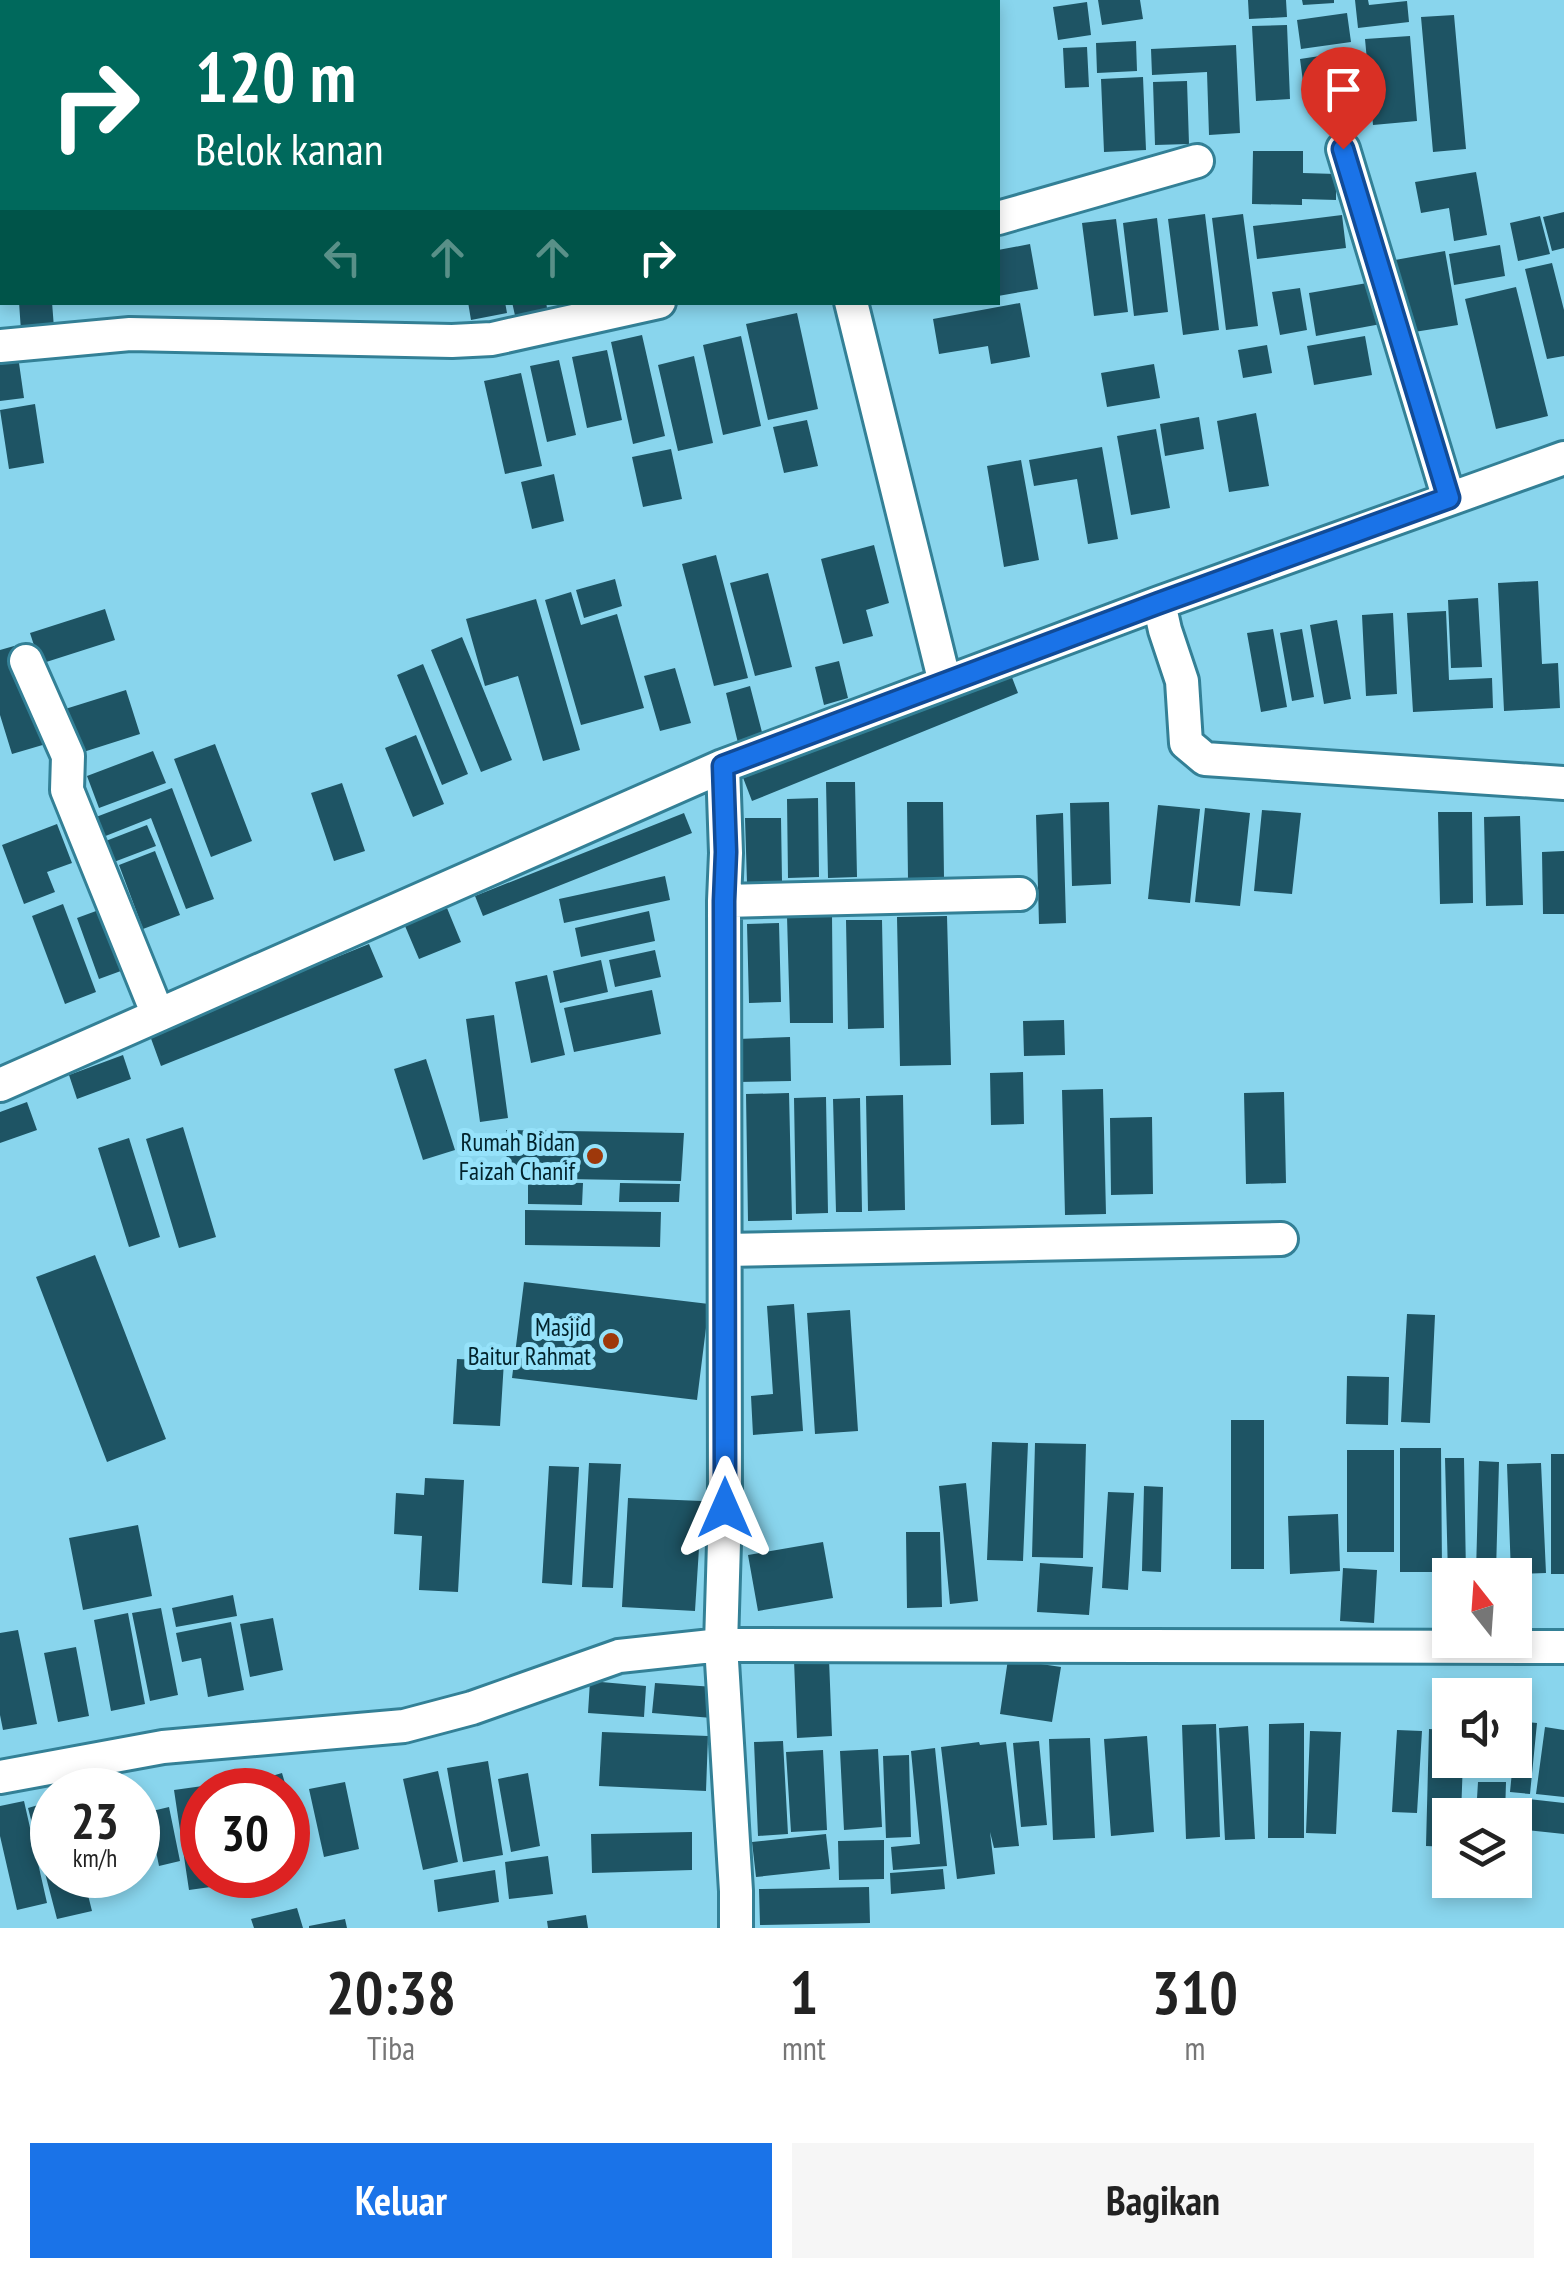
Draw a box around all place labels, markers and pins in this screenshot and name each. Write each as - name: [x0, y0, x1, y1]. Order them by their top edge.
- pin: [1301, 47, 1386, 150]
- place label: Rumah Bidan Faizah Chanif: [459, 1126, 577, 1187]
- marker: Rumah Bidan Faizah Chanif: [584, 1145, 606, 1167]
- place label: Masjid Baitur Rahmat: [468, 1311, 591, 1372]
- marker: Masjid Baitur Rahmat: [600, 1330, 622, 1352]

